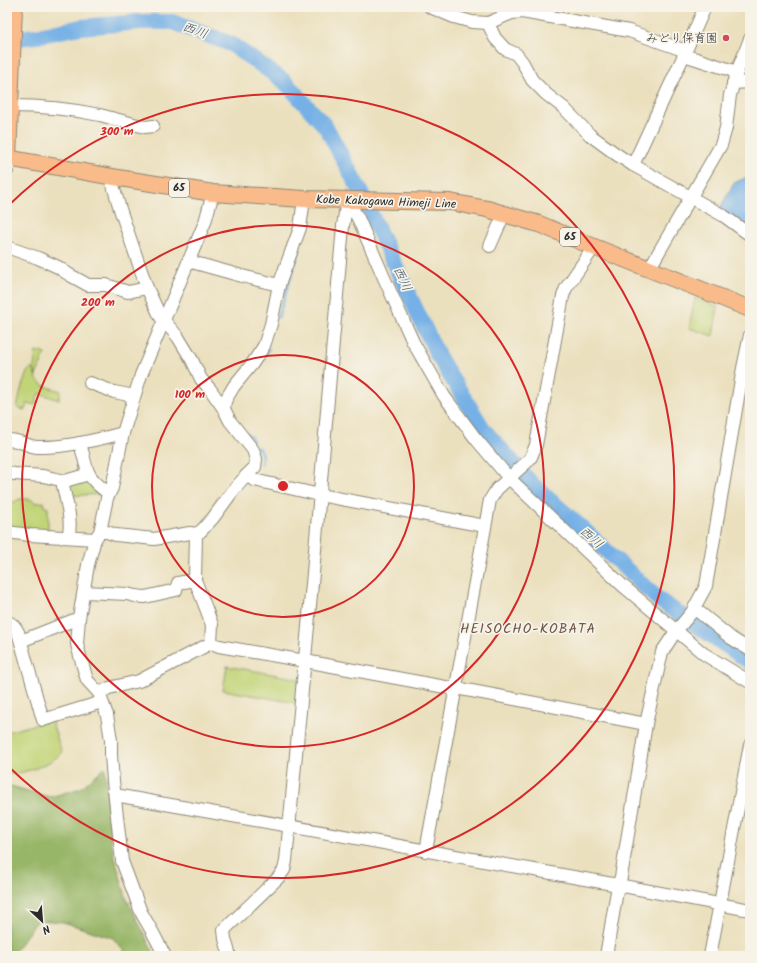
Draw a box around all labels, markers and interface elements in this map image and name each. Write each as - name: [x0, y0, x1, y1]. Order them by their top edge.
- water label: 西川: [179, 17, 211, 45]
- place label: みどり保育園: [646, 29, 718, 48]
- marker: みどり保育園: [721, 33, 731, 43]
- text: 300 m: [99, 122, 134, 141]
- road number: 65: [169, 179, 189, 197]
- street label: Kobe Kakogawa Himeji Line: [315, 190, 457, 214]
- road number: 65: [560, 228, 580, 246]
- water label: 西川: [387, 263, 417, 295]
- text: 200 m: [81, 293, 115, 312]
- text: 100 m: [175, 385, 205, 404]
- centre of rings: [276, 479, 290, 493]
- water label: 西川: [574, 521, 608, 555]
- district label: HEISOCHO-KOBATA: [460, 618, 596, 640]
- north arrow: [22, 901, 62, 941]
- text: N: [39, 919, 53, 939]

